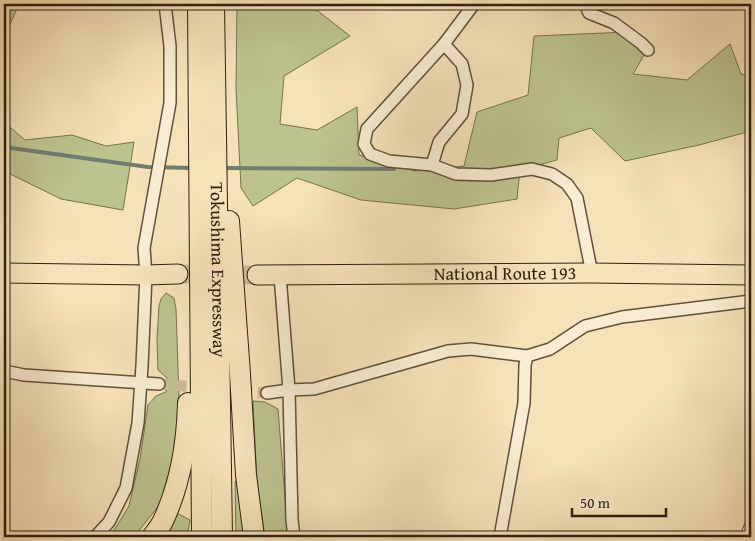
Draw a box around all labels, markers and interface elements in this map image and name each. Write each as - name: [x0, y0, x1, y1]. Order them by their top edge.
- street label: Tokushima Expressway: [204, 182, 233, 358]
- street label: National Route 193: [434, 259, 576, 287]
- scale bar: [572, 486, 666, 518]
- text: 50 m: [580, 492, 611, 513]

